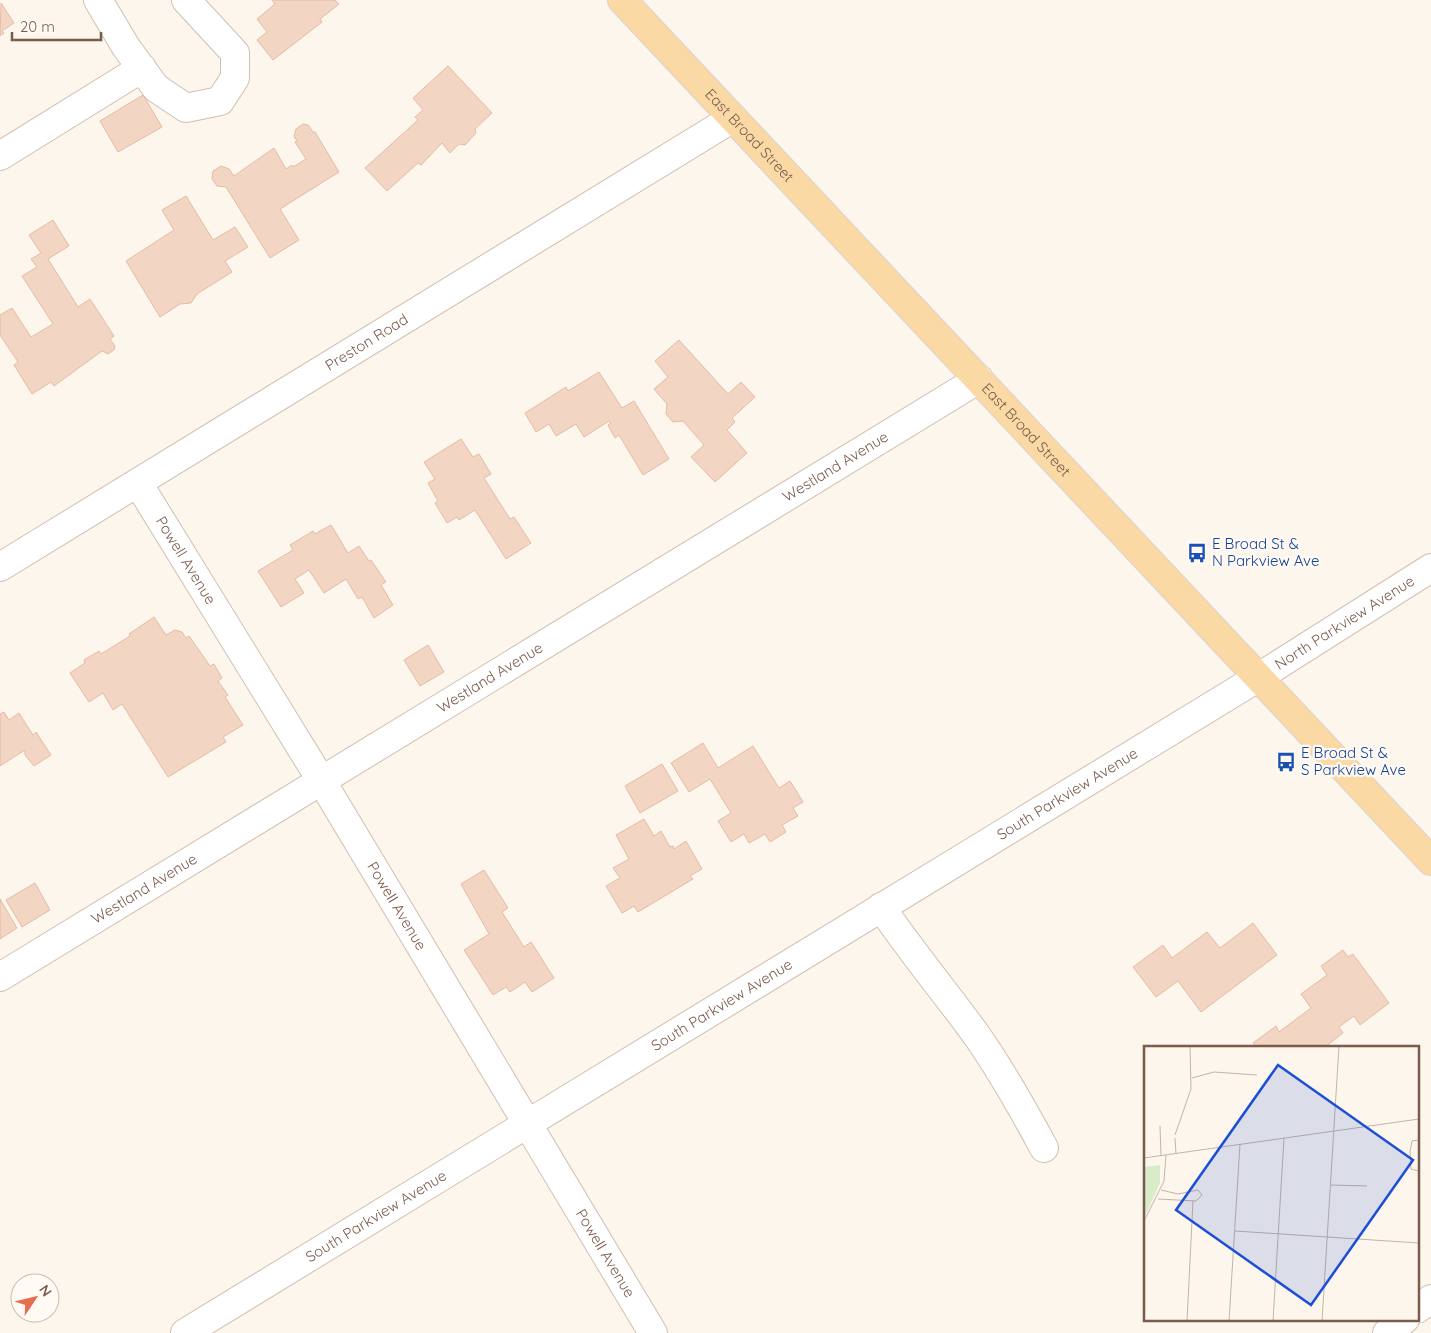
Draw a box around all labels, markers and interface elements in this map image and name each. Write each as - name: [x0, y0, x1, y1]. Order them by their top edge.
- scale bar: [12, 10, 101, 42]
- text: 20 m: [20, 17, 55, 36]
- street label: East Broad Street: [701, 84, 798, 186]
- street label: Preston Road: [321, 309, 411, 375]
- street label: East Broad Street: [978, 379, 1075, 480]
- street label: Westland Avenue: [779, 427, 892, 506]
- street label: Powell Avenue: [152, 513, 220, 608]
- place label: E Broad St & N Parkview Ave: [1212, 534, 1319, 570]
- bus stop icon: E Broad St & N Parkview Ave: [1186, 542, 1208, 564]
- street label: North Parkview Avenue: [1271, 571, 1418, 674]
- street label: Westland Avenue: [433, 638, 546, 717]
- street label: South Parkview Avenue: [993, 743, 1141, 844]
- place label: E Broad St & S Parkview Ave: [1301, 743, 1406, 779]
- bus stop icon: E Broad St & S Parkview Ave: [1275, 751, 1297, 773]
- street label: Westland Avenue: [88, 849, 200, 928]
- street label: Powell Avenue: [363, 858, 431, 954]
- street label: South Parkview Avenue: [647, 954, 796, 1055]
- inset map: [1144, 1046, 1418, 1320]
- street label: South Parkview Avenue: [302, 1165, 450, 1266]
- street label: Powell Avenue: [572, 1205, 640, 1301]
- north arrow: [10, 1273, 60, 1323]
- text: N: [35, 1281, 56, 1300]

